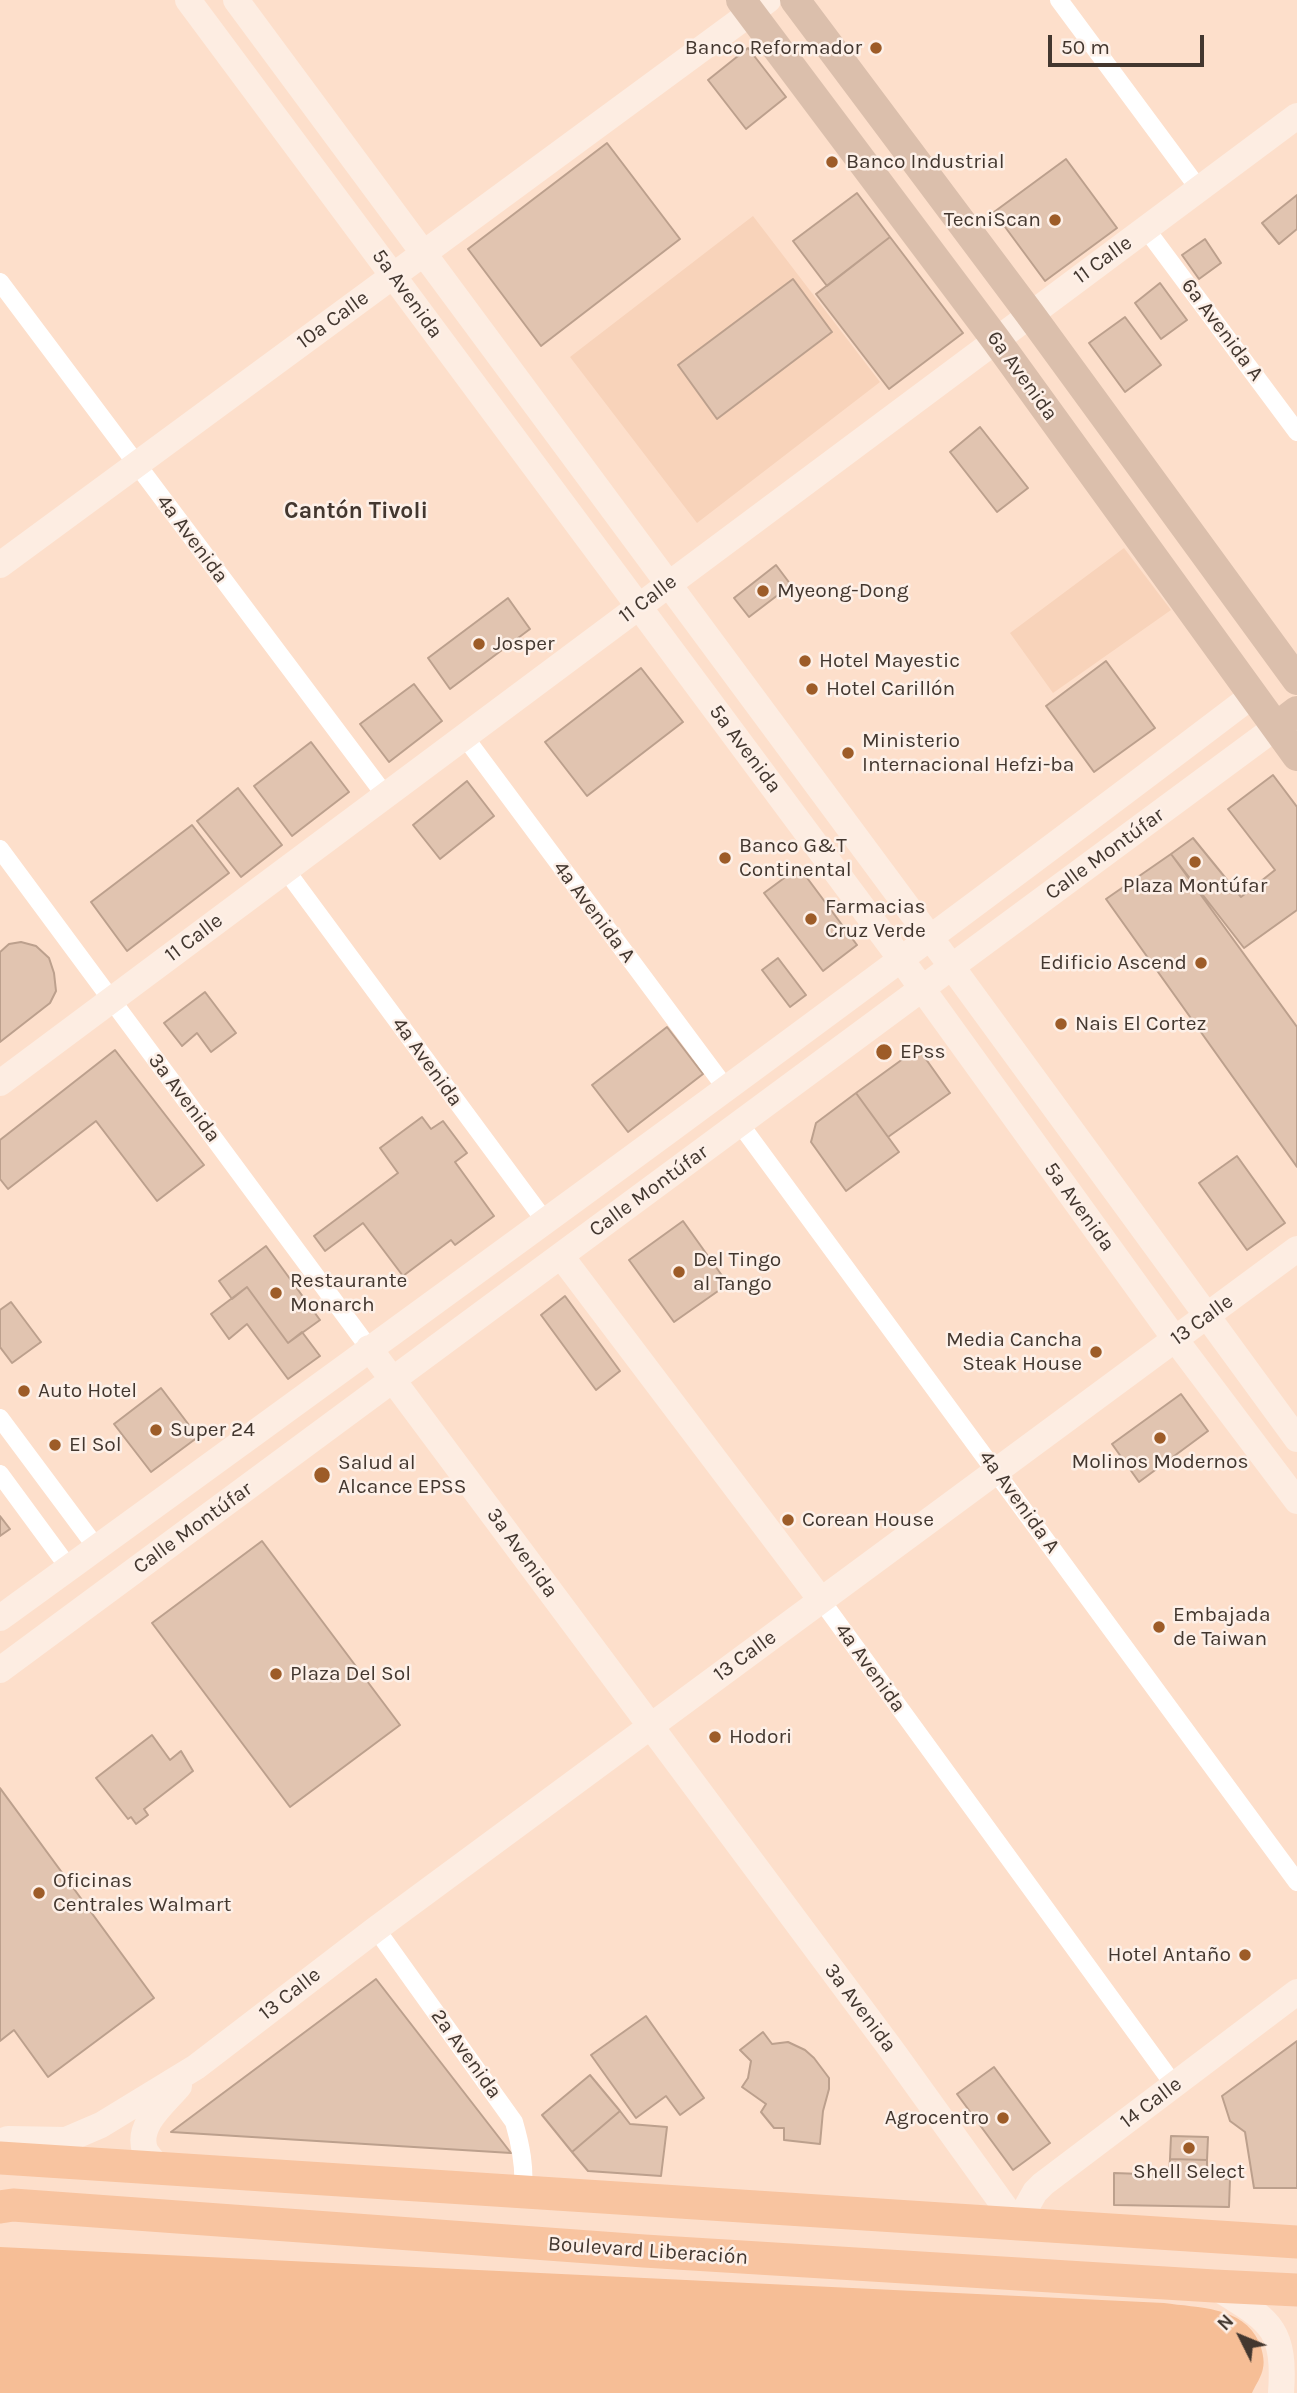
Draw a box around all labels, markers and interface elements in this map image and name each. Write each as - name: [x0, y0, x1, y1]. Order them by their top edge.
- scale bar: [1052, 21, 1208, 65]
- place label: Banco Reformador: [685, 35, 862, 61]
- text: 50 m: [1061, 35, 1110, 59]
- marker: Banco Reformador: [868, 40, 884, 56]
- place label: Banco Industrial: [846, 149, 1005, 175]
- marker: Banco Industrial: [824, 154, 840, 170]
- place label: TecniScan: [944, 207, 1041, 233]
- marker: TecniScan: [1047, 212, 1063, 228]
- street label: 11 Calle: [1069, 230, 1137, 290]
- street label: 5a Avenida: [366, 244, 448, 344]
- street label: 6a Avenida A: [1175, 274, 1269, 386]
- street label: 10a Calle: [292, 285, 374, 355]
- street label: 6a Avenida: [981, 326, 1063, 426]
- street label: 4a Avenida: [151, 490, 233, 588]
- district label: Cantón Tivoli: [284, 497, 428, 525]
- street label: 11 Calle: [614, 569, 682, 629]
- place label: Myeong-Dong: [777, 578, 909, 604]
- marker: Myeong-Dong: [755, 583, 771, 599]
- place label: Josper: [493, 631, 555, 657]
- marker: Josper: [471, 636, 487, 652]
- place label: Hotel Mayestic: [819, 648, 960, 674]
- marker: Hotel Mayestic: [797, 653, 813, 669]
- place label: Hotel Carillón: [826, 676, 955, 702]
- marker: Hotel Carillón: [804, 681, 820, 697]
- street label: 5a Avenida: [704, 700, 786, 798]
- place label: Ministerio Internacional Hefzi-ba: [862, 728, 1074, 778]
- marker: Ministerio Internacional Hefzi-ba: [840, 745, 856, 761]
- street label: Calle Montúfar: [1041, 802, 1169, 906]
- place label: Banco G&T Continental: [739, 833, 852, 883]
- marker: Banco G&T Continental: [717, 850, 733, 866]
- marker: Plaza Montúfar: [1187, 854, 1203, 870]
- street label: 4a Avenida A: [547, 856, 641, 968]
- place label: Plaza Montúfar: [1123, 873, 1267, 899]
- place label: Farmacias Cruz Verde: [825, 894, 926, 944]
- street label: 11 Calle: [160, 908, 228, 968]
- marker: Farmacias Cruz Verde: [803, 911, 819, 927]
- place label: Edificio Ascend: [1040, 950, 1187, 976]
- marker: Edificio Ascend: [1193, 955, 1209, 971]
- place label: Nais El Cortez: [1075, 1011, 1206, 1037]
- street label: 4a Avenida: [386, 1012, 468, 1112]
- marker: Nais El Cortez: [1053, 1016, 1069, 1032]
- place label: EPss: [900, 1039, 945, 1065]
- marker: EPss: [874, 1042, 894, 1062]
- street label: 3a Avenida: [142, 1049, 226, 1147]
- street label: Calle Montúfar: [585, 1139, 713, 1243]
- street label: 5a Avenida: [1038, 1157, 1120, 1257]
- place label: Del Tingo al Tango: [693, 1247, 781, 1297]
- marker: Del Tingo al Tango: [671, 1264, 687, 1280]
- place label: Restaurante Monarch: [290, 1268, 407, 1318]
- marker: Restaurante Monarch: [268, 1285, 284, 1301]
- street label: 13 Calle: [1166, 1289, 1238, 1351]
- place label: Media Cancha Steak House: [946, 1327, 1082, 1377]
- marker: Media Cancha Steak House: [1088, 1344, 1104, 1360]
- place label: Auto Hotel: [38, 1378, 137, 1404]
- marker: Auto Hotel: [16, 1383, 32, 1399]
- place label: Super 24: [170, 1417, 255, 1443]
- marker: Super 24: [148, 1422, 164, 1438]
- marker: Molinos Modernos: [1152, 1430, 1168, 1446]
- place label: El Sol: [69, 1432, 122, 1458]
- marker: El Sol: [47, 1437, 63, 1453]
- street label: 4a Avenida A: [973, 1446, 1065, 1558]
- place label: Molinos Modernos: [1072, 1449, 1248, 1475]
- place label: Salud al Alcance EPSS: [338, 1450, 466, 1500]
- marker: Salud al Alcance EPSS: [312, 1465, 332, 1485]
- street label: Calle Montúfar: [129, 1476, 257, 1580]
- street label: 3a Avenida: [481, 1503, 563, 1603]
- place label: Corean House: [802, 1507, 934, 1533]
- marker: Corean House: [780, 1512, 796, 1528]
- place label: Embajada de Taiwan: [1173, 1602, 1271, 1652]
- street label: 4a Avenida: [829, 1618, 911, 1718]
- marker: Embajada de Taiwan: [1151, 1619, 1167, 1635]
- street label: 13 Calle: [709, 1625, 781, 1687]
- place label: Plaza Del Sol: [290, 1661, 411, 1687]
- marker: Plaza Del Sol: [268, 1666, 284, 1682]
- place label: Hodori: [729, 1724, 792, 1750]
- marker: Hodori: [707, 1729, 723, 1745]
- place label: Oficinas Centrales Walmart: [53, 1868, 231, 1918]
- marker: Oficinas Centrales Walmart: [31, 1885, 47, 1901]
- place label: Hotel Antaño: [1108, 1942, 1231, 1968]
- marker: Hotel Antaño: [1237, 1947, 1253, 1963]
- street label: 3a Avenida: [818, 1959, 902, 2057]
- street label: 13 Calle: [254, 1962, 326, 2026]
- street label: 2a Avenida: [425, 2004, 507, 2104]
- street label: 14 Calle: [1115, 2072, 1187, 2134]
- place label: Agrocentro: [885, 2105, 989, 2131]
- marker: Agrocentro: [995, 2110, 1011, 2126]
- marker: Shell Select: [1181, 2140, 1197, 2156]
- place label: Shell Select: [1133, 2159, 1245, 2185]
- street label: Boulevard Liberación: [547, 2231, 749, 2271]
- north arrow: [1206, 2302, 1276, 2372]
- text: N: [1213, 2310, 1238, 2335]

